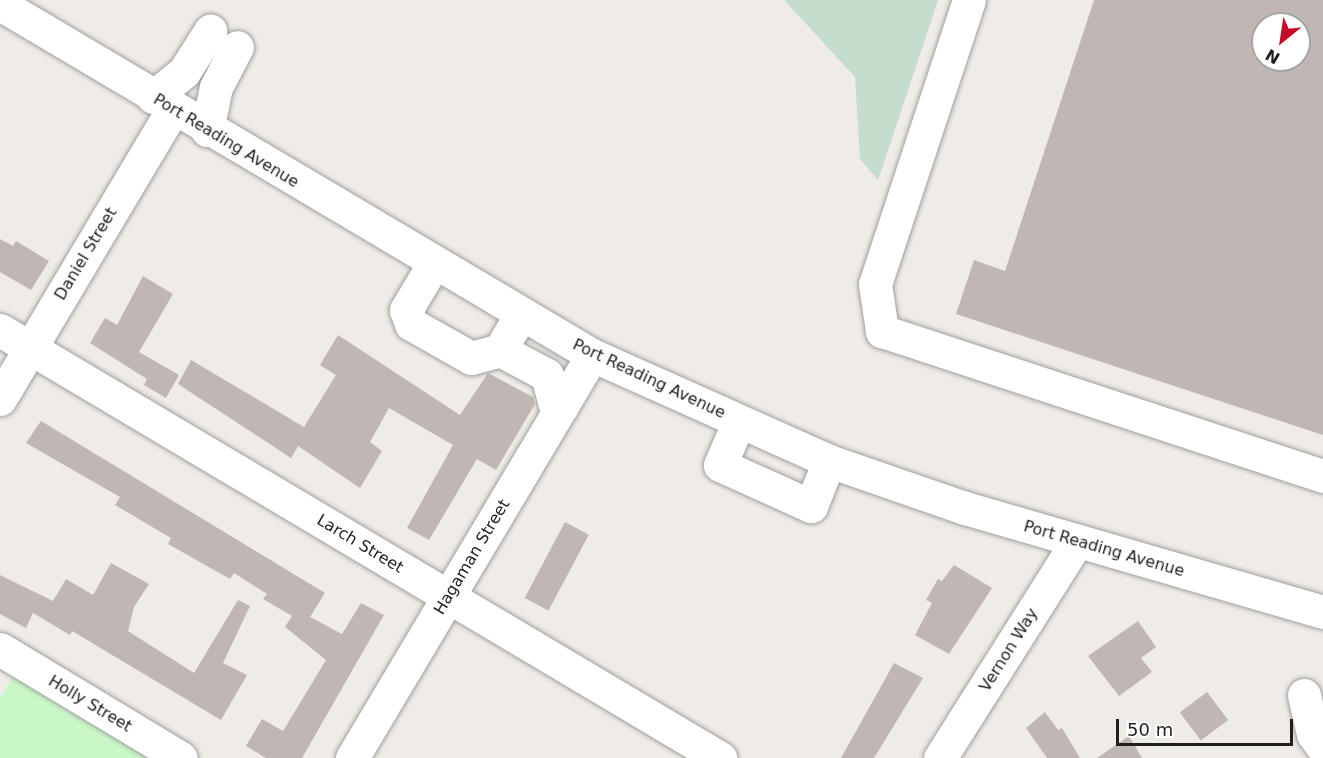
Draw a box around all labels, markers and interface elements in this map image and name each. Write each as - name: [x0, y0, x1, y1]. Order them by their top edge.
- north arrow: [1251, 12, 1311, 72]
- text: N: [1262, 45, 1283, 68]
- street label: Port Reading Avenue: [150, 90, 302, 192]
- street label: Daniel Street: [51, 204, 121, 304]
- street label: Port Reading Avenue: [570, 335, 728, 423]
- street label: Hagaman Street: [430, 496, 514, 618]
- street label: Larch Street: [313, 511, 407, 577]
- street label: Port Reading Avenue: [1021, 517, 1187, 581]
- street label: Vernon Way: [976, 605, 1042, 695]
- street label: Holly Street: [45, 672, 135, 736]
- scale bar: [1119, 707, 1296, 745]
- text: 50 m: [1127, 719, 1173, 740]

